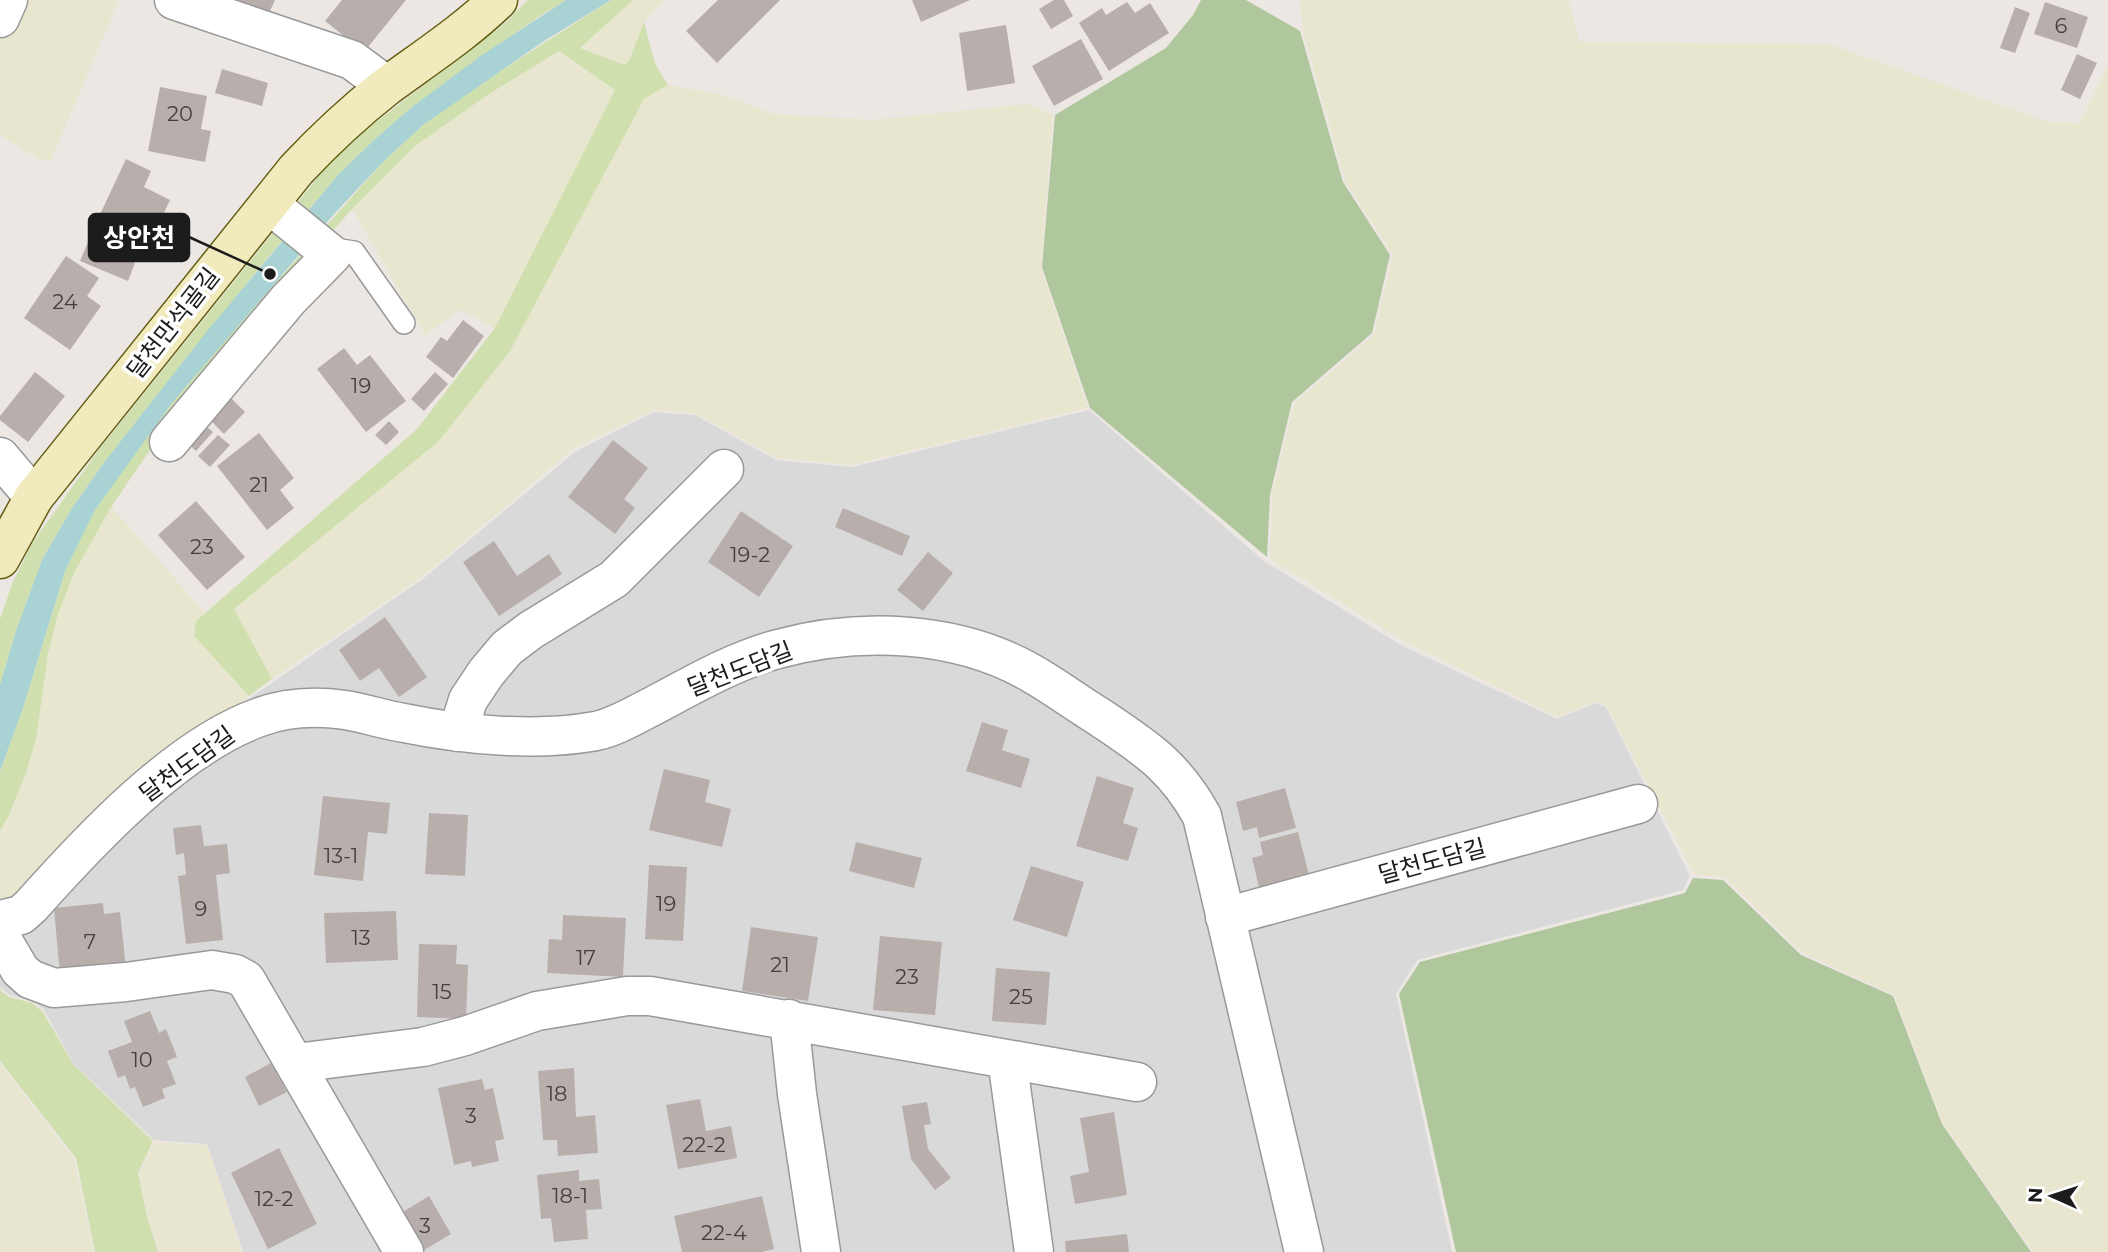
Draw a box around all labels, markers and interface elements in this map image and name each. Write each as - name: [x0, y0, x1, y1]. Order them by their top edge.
- house number: 6: [2055, 13, 2068, 38]
- house number: 20: [167, 101, 193, 126]
- callout: 상안천: [89, 214, 189, 261]
- text: 상안천: [103, 222, 175, 254]
- street label: 달천만석골길: [121, 262, 225, 384]
- house number: 24: [52, 289, 78, 314]
- house number: 19: [351, 373, 371, 398]
- house number: 21: [249, 472, 269, 497]
- house number: 23: [190, 534, 214, 559]
- house number: 19-2: [730, 542, 770, 567]
- street label: 달천도담길: [683, 636, 797, 702]
- street label: 달천도담길: [134, 720, 240, 808]
- street label: 달천도담길: [1375, 833, 1489, 889]
- house number: 13-1: [324, 843, 358, 868]
- house number: 19: [656, 891, 676, 916]
- house number: 9: [195, 896, 207, 921]
- house number: 13: [351, 925, 371, 950]
- house number: 7: [84, 929, 96, 954]
- house number: 17: [576, 945, 596, 970]
- house number: 21: [770, 952, 790, 977]
- house number: 23: [895, 964, 919, 989]
- house number: 15: [432, 979, 452, 1004]
- house number: 25: [1009, 984, 1033, 1009]
- house number: 10: [131, 1047, 153, 1072]
- house number: 18: [547, 1081, 567, 1106]
- house number: 3: [465, 1103, 477, 1128]
- house number: 22-2: [682, 1132, 726, 1157]
- north arrow: [2017, 1161, 2087, 1231]
- house number: 18-1: [552, 1183, 588, 1208]
- house number: 12-2: [254, 1186, 294, 1211]
- text: N: [2024, 1187, 2047, 1203]
- house number: 3: [419, 1213, 431, 1238]
- house number: 22-4: [701, 1220, 747, 1245]

